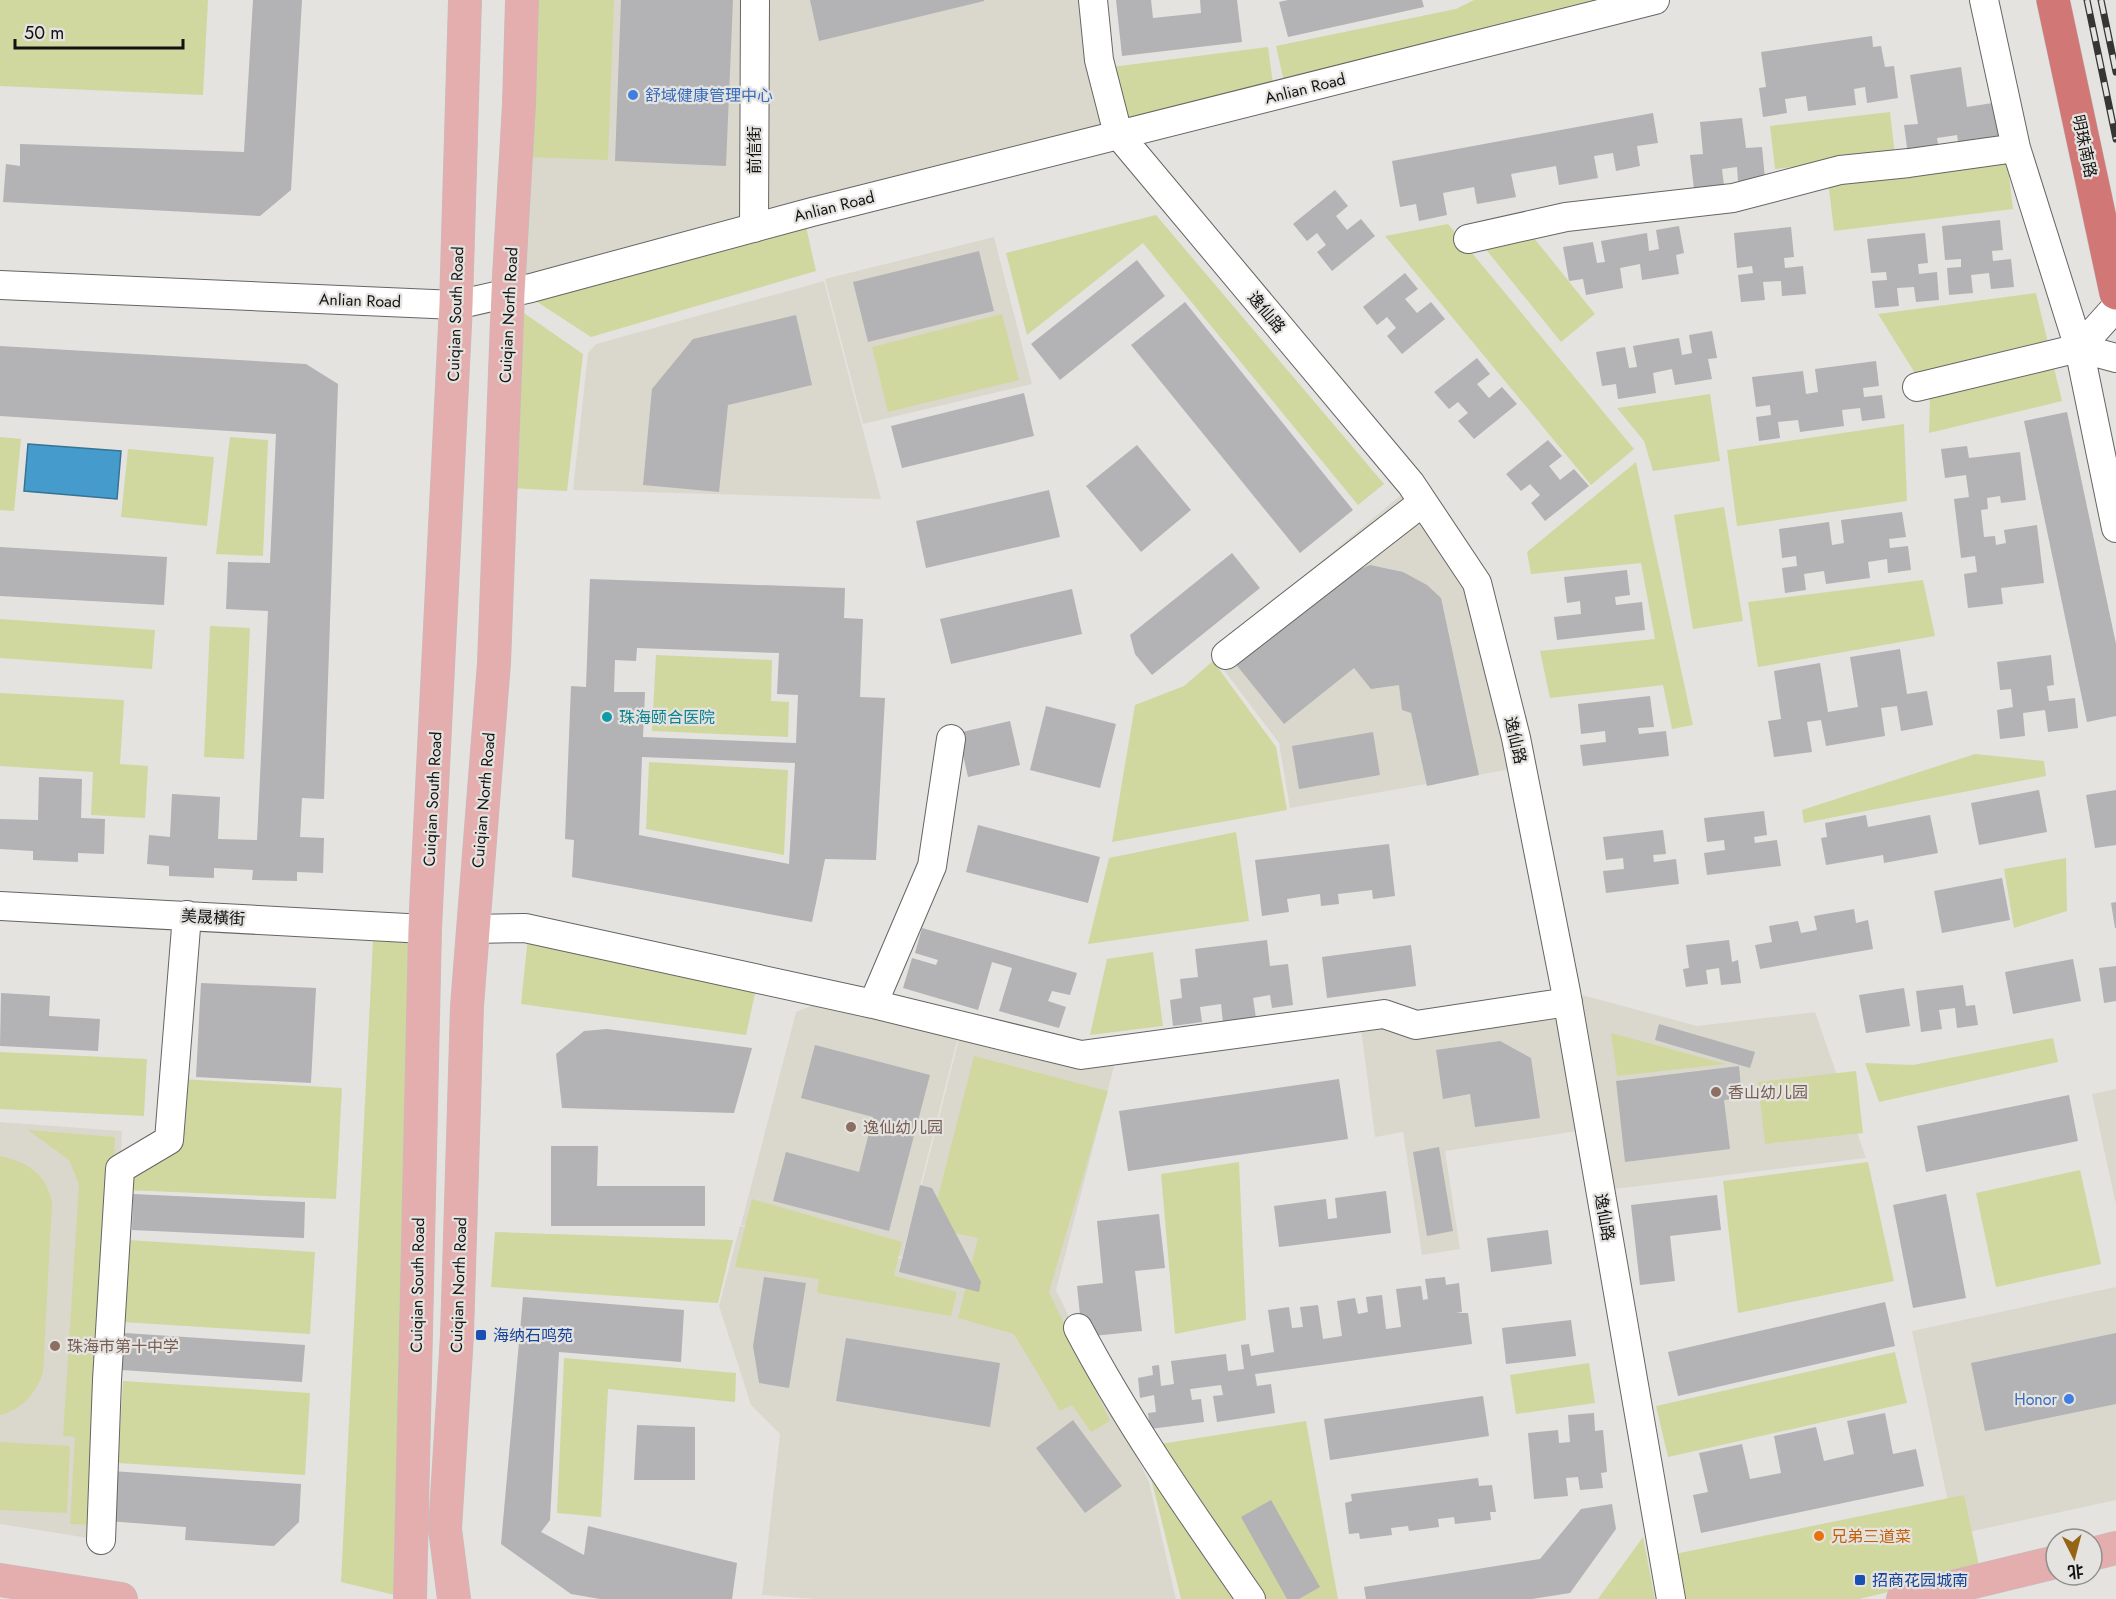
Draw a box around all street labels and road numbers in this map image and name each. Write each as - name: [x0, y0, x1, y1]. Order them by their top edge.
- street label: Anlian Road: [1262, 67, 1348, 110]
- street label: 明珠南路: [2067, 112, 2102, 180]
- street label: 前信街: [743, 126, 766, 174]
- street label: Anlian Road: [791, 185, 877, 228]
- street label: Cuiqian South Road: [442, 246, 469, 382]
- street label: Cuiqian North Road: [493, 247, 524, 383]
- street label: 逸仙路: [1242, 287, 1291, 338]
- street label: Anlian Road: [318, 288, 401, 313]
- street label: 逸仙路: [1499, 714, 1532, 766]
- street label: Cuiqian South Road: [417, 731, 448, 867]
- street label: Cuiqian North Road: [466, 731, 501, 869]
- street label: 美晟橫街: [180, 904, 246, 931]
- street label: 逸仙路: [1589, 1191, 1620, 1243]
- street label: Cuiqian South Road: [405, 1217, 430, 1353]
- street label: Cuiqian North Road: [445, 1217, 472, 1353]

